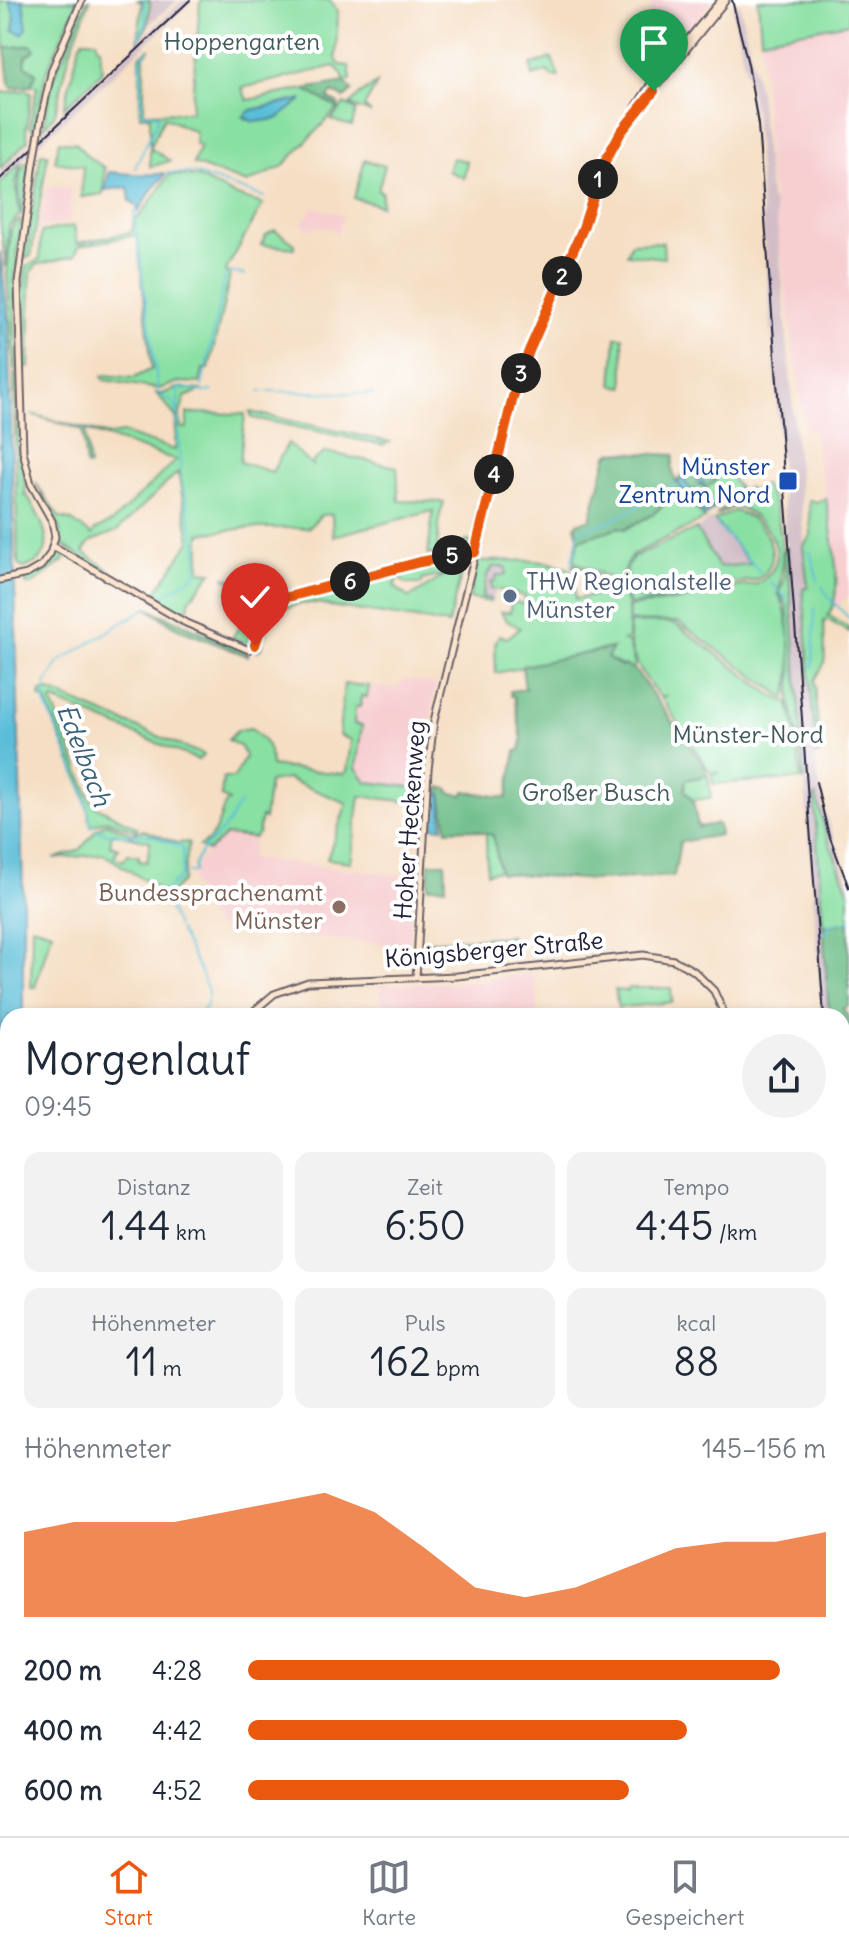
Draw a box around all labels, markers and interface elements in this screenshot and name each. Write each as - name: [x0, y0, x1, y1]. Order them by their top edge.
- pin: [620, 9, 688, 91]
- icon: arrive: [632, 21, 676, 65]
- park label: Hoppengarten: [164, 26, 320, 56]
- pin: 1: [578, 159, 618, 199]
- text: 1: [594, 165, 602, 193]
- pin: 2: [542, 256, 582, 296]
- text: 2: [556, 262, 568, 290]
- pin: 3: [501, 353, 541, 393]
- text: 3: [515, 359, 527, 387]
- place label: Münster Zentrum Nord: [618, 451, 770, 509]
- pin: 4: [474, 454, 514, 494]
- text: 4: [488, 460, 500, 488]
- marker: Münster Zentrum Nord: [777, 470, 799, 492]
- pin: 5: [432, 535, 472, 575]
- text: 5: [446, 541, 458, 569]
- pin: 6: [330, 561, 370, 601]
- pin: [221, 563, 289, 645]
- place label: THW Regionalstelle Münster: [526, 566, 732, 624]
- text: 6: [344, 567, 356, 595]
- icon: check: [233, 575, 277, 619]
- marker: THW Regionalstelle Münster: [501, 587, 519, 605]
- water label: Edelbach: [50, 699, 119, 812]
- park label: Münster-Nord: [672, 719, 824, 749]
- street label: Hoher Heckenweg: [387, 720, 431, 920]
- park label: Großer Busch: [522, 777, 670, 807]
- place label: Bundessprachenamt Münster: [98, 877, 323, 935]
- marker: Bundessprachenamt Münster: [330, 898, 348, 916]
- street label: Königsberger Straße: [383, 924, 605, 974]
- text: Morgenlauf: [24, 1032, 250, 1087]
- button: share: [742, 1034, 826, 1118]
- text: 09:45: [24, 1090, 92, 1123]
- text: Distanz: [117, 1173, 191, 1201]
- text: Zeit: [407, 1173, 443, 1201]
- text: Tempo: [663, 1173, 729, 1201]
- text: 1.44: [101, 1201, 171, 1251]
- text: 6:50: [384, 1201, 466, 1251]
- text: 4:45: [635, 1201, 714, 1251]
- text: km: [171, 1218, 206, 1246]
- text: /km: [714, 1218, 757, 1246]
- text: Höhenmeter: [91, 1309, 216, 1337]
- text: Puls: [404, 1309, 446, 1337]
- text: kcal: [677, 1309, 716, 1337]
- text: 11: [126, 1337, 157, 1387]
- text: 162: [370, 1337, 431, 1387]
- text: 88: [673, 1337, 719, 1387]
- text: m: [157, 1354, 182, 1382]
- text: bpm: [431, 1354, 480, 1382]
- text: Höhenmeter: [24, 1432, 171, 1465]
- text: 145–156 m: [702, 1432, 826, 1465]
- text: 200 m: [24, 1654, 101, 1687]
- text: 4:28: [152, 1654, 202, 1687]
- text: 400 m: [24, 1714, 102, 1747]
- text: 4:42: [152, 1714, 202, 1747]
- text: 600 m: [24, 1774, 102, 1807]
- text: 4:52: [152, 1774, 202, 1807]
- tab: Start: [105, 1855, 153, 1931]
- tab: Karte: [362, 1855, 416, 1931]
- tab: Gespeichert: [625, 1855, 744, 1931]

